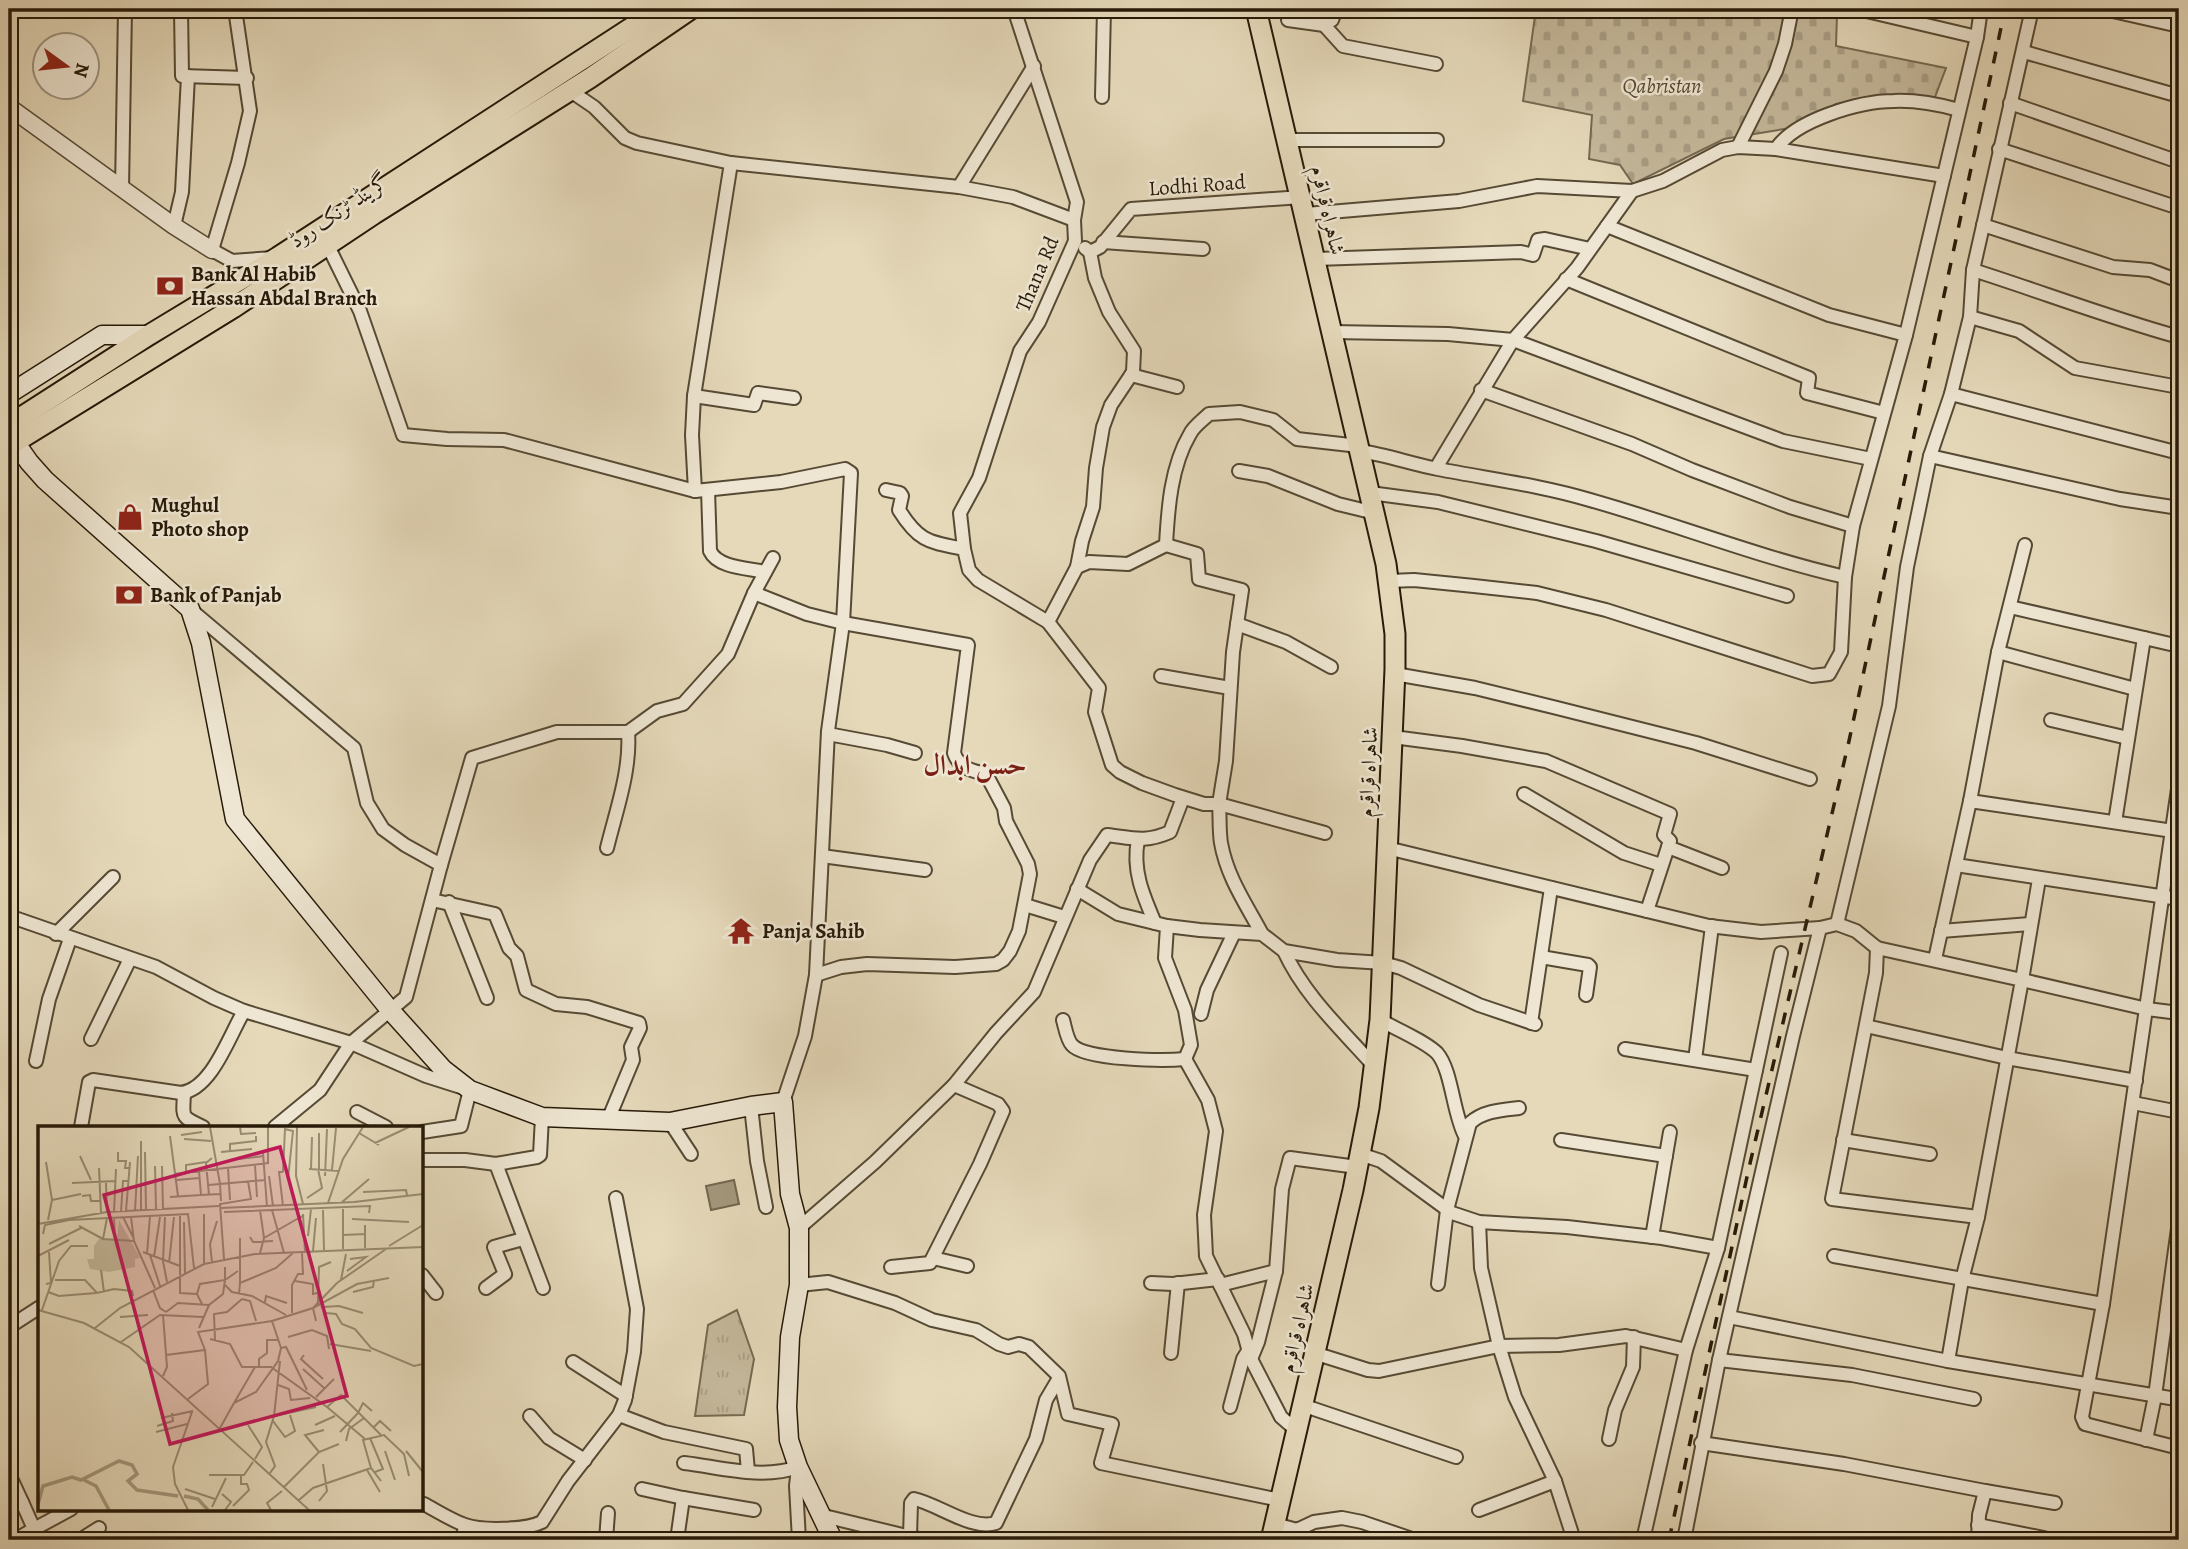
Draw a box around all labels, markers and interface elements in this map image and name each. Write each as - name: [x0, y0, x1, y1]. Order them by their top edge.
- north arrow: [32, 32, 102, 102]
- text: N: [67, 60, 96, 80]
- park label: Qabristan: [1622, 72, 1702, 100]
- street label: شاہراہ قراقرم: [1300, 163, 1352, 258]
- street label: گرینڈ ٹرنک روڈ: [284, 167, 394, 255]
- street label: Lodhi Road: [1147, 168, 1247, 202]
- street label: Thana Rd: [1009, 231, 1066, 316]
- place label: Bank Al Habib Hassan Abdal Branch: [191, 260, 377, 312]
- bank icon: Bank Al Habib Hassan Abdal Branch: [155, 271, 185, 301]
- place label: Mughul Photo shop: [151, 491, 249, 543]
- shop icon: Mughul Photo shop: [115, 502, 145, 532]
- bank icon: Bank of Panjab: [114, 580, 144, 610]
- place label: Bank of Panjab: [150, 581, 282, 609]
- street label: شاہراہ قراقرم: [1352, 726, 1388, 818]
- district label: حسن ابدال: [923, 746, 1027, 784]
- temple icon: Panja Sahib: [726, 916, 756, 946]
- place label: Panja Sahib: [762, 917, 865, 945]
- inset map: [38, 1126, 424, 1510]
- street label: شاہراہ قراقرم: [1273, 1281, 1325, 1376]

